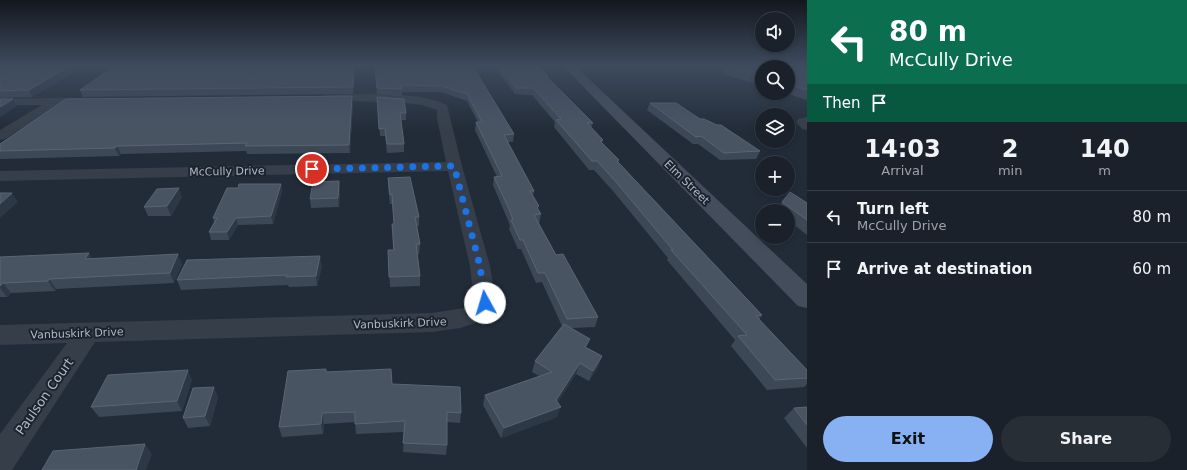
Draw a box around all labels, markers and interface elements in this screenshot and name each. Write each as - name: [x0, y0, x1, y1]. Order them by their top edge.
- map controls: [755, 12, 795, 244]
- button: sound: [755, 12, 795, 52]
- text: 80 m: [889, 15, 967, 48]
- icon: left: [823, 16, 875, 68]
- text: McCully Drive: [889, 49, 1013, 70]
- button: search: [755, 60, 795, 100]
- icon: arrive: [868, 92, 890, 114]
- text: Then: [823, 94, 860, 112]
- button: layers: [755, 108, 795, 148]
- text: 14:03: [864, 135, 941, 163]
- text: 2: [1002, 135, 1018, 163]
- text: 140: [1080, 135, 1130, 163]
- pin: [295, 152, 329, 186]
- button: +: [755, 156, 795, 196]
- icon: arrive: [301, 158, 323, 180]
- street label: Elm Street: [661, 158, 712, 208]
- text: Arrival: [881, 163, 924, 178]
- text: min: [998, 163, 1022, 178]
- text: m: [1098, 163, 1111, 178]
- street label: McCully Drive: [189, 164, 265, 179]
- text: Turn left: [857, 200, 929, 218]
- button: −: [755, 204, 795, 244]
- icon: left: [823, 206, 845, 228]
- text: 80 m: [1133, 208, 1171, 226]
- text: McCully Drive: [857, 218, 946, 233]
- icon: arrive: [823, 258, 845, 280]
- text: Arrive at destination: [857, 260, 1032, 278]
- text: 60 m: [1133, 260, 1171, 278]
- position arrow: [464, 282, 506, 324]
- street label: Vanbuskirk Drive: [353, 315, 447, 332]
- street label: Vanbuskirk Drive: [30, 325, 124, 342]
- street label: Paulson Court: [12, 355, 76, 437]
- button: Exit: [823, 416, 993, 462]
- button: Share: [1001, 416, 1171, 462]

